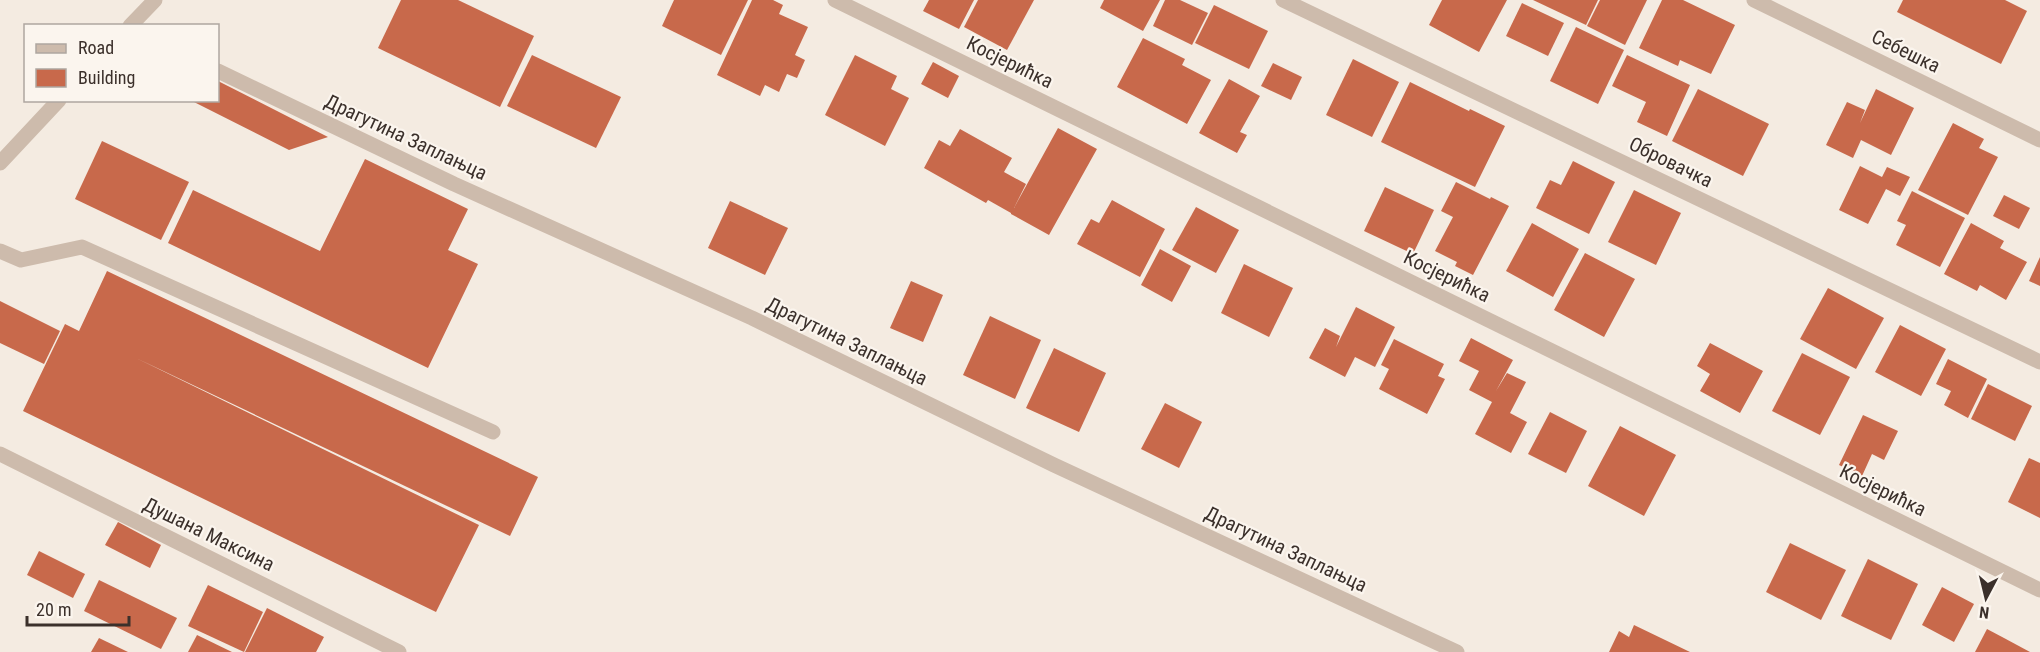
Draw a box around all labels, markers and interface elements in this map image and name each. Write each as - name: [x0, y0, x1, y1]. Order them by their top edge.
- legend: [24, 24, 219, 102]
- street label: Себешка: [1868, 24, 1944, 78]
- street label: Косјерићка: [963, 31, 1057, 93]
- text: Road: [78, 37, 114, 58]
- text: Building: [78, 67, 135, 88]
- street label: Драгутина Заплањца: [321, 89, 491, 185]
- street label: Обровачка: [1625, 132, 1717, 192]
- street label: Косјерићка: [1400, 245, 1494, 307]
- street label: Драгутина Заплањца: [763, 292, 931, 390]
- street label: Косјерићка: [1836, 459, 1930, 521]
- street label: Душана Максина: [140, 492, 278, 576]
- street label: Драгутина Заплањца: [1201, 501, 1371, 597]
- north arrow: [1956, 568, 2016, 628]
- scale bar: [27, 589, 129, 627]
- text: 20 m: [36, 599, 71, 620]
- text: N: [1978, 602, 1990, 622]

